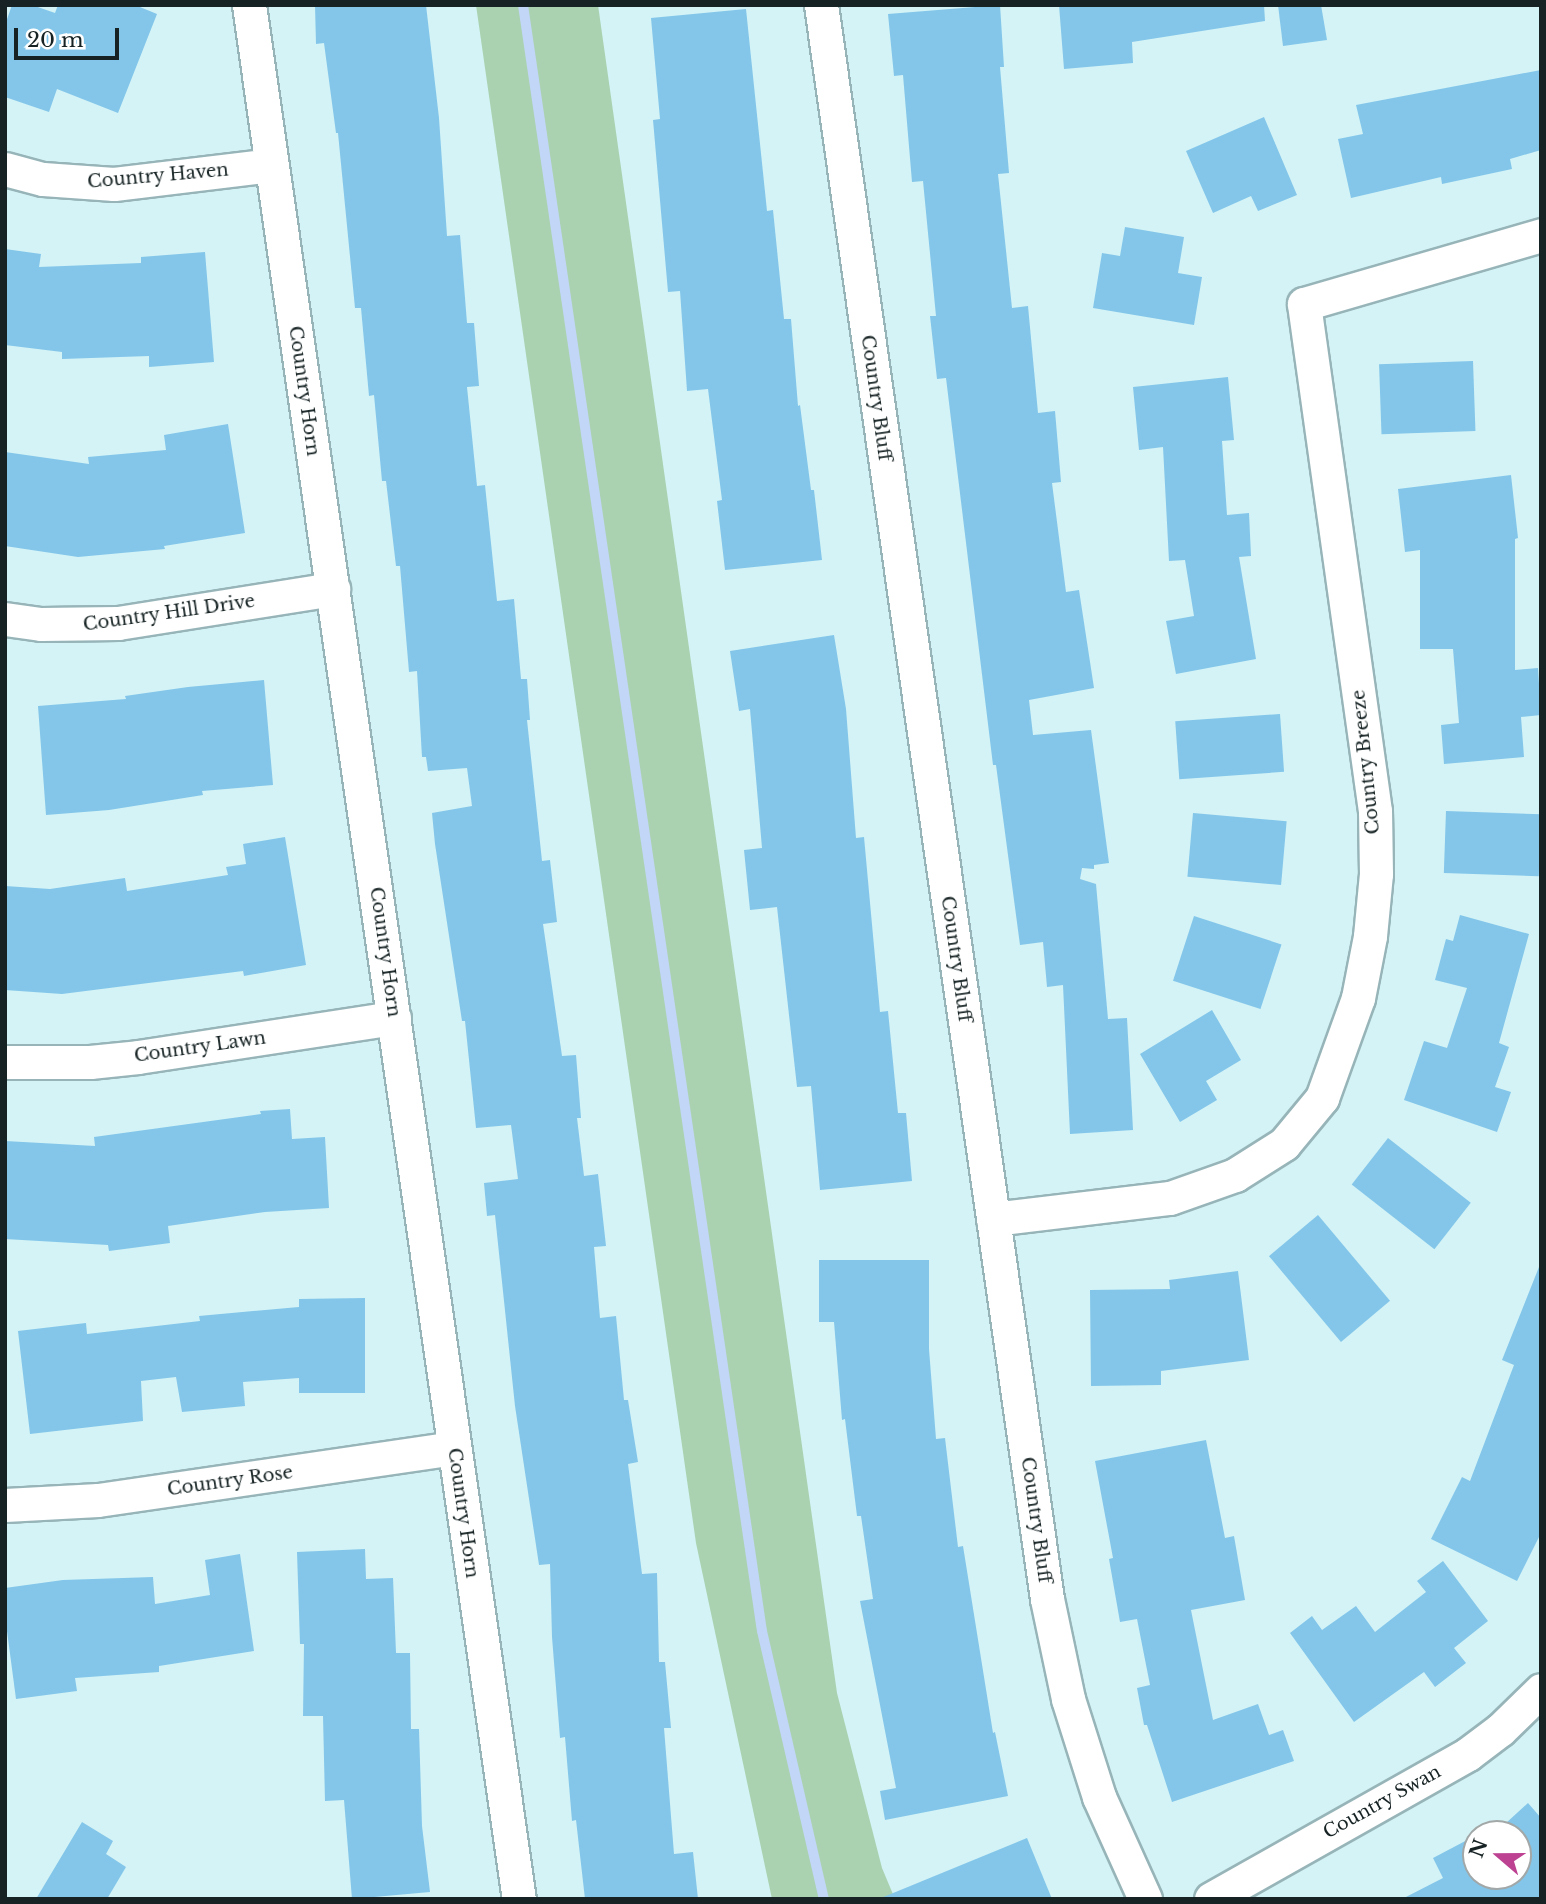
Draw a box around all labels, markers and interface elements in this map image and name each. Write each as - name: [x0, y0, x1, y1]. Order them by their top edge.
- scale bar: [18, 14, 122, 58]
- text: 20 m: [27, 27, 84, 53]
- street label: Country Haven: [86, 159, 230, 193]
- street label: Country Horn: [284, 324, 324, 458]
- street label: Country Bluff: [856, 333, 896, 463]
- street label: Country Hill Drive: [81, 590, 257, 636]
- street label: Country Breeze: [1348, 688, 1384, 836]
- street label: Country Horn: [365, 885, 405, 1019]
- street label: Country Bluff: [936, 894, 976, 1024]
- street label: Country Lawn: [133, 1027, 267, 1067]
- street label: Country Horn: [443, 1446, 483, 1580]
- street label: Country Bluff: [1016, 1455, 1056, 1585]
- street label: Country Rose: [166, 1461, 294, 1501]
- street label: Country Swan: [1319, 1761, 1445, 1843]
- north arrow: [1462, 1820, 1532, 1890]
- text: N: [1465, 1836, 1493, 1861]

